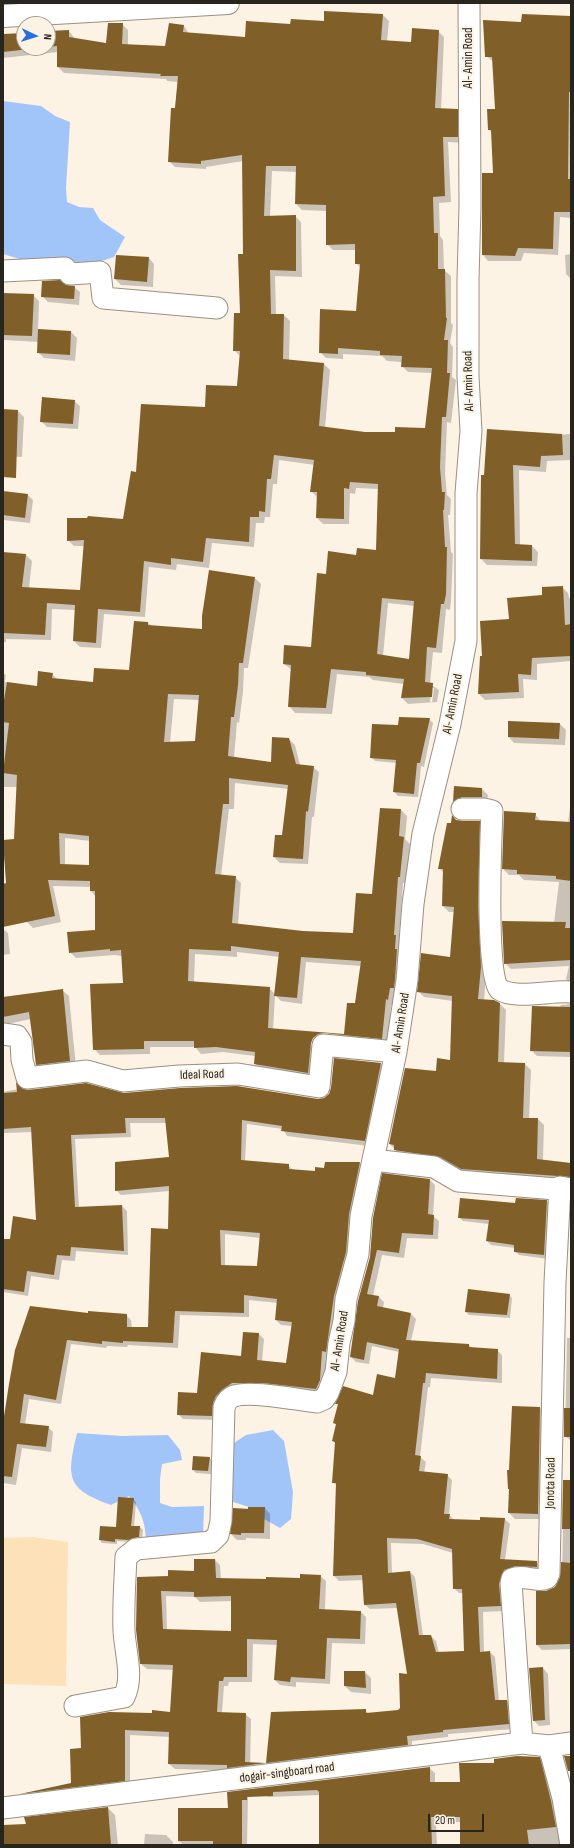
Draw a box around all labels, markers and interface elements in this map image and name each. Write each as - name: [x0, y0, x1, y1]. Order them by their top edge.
- north arrow: [16, 16, 56, 56]
- street label: Al- Amin Road: [461, 28, 477, 88]
- text: N: [41, 33, 54, 40]
- street label: Al- Amin Road: [460, 350, 478, 412]
- street label: Al- Amin Road: [440, 673, 466, 735]
- street label: Al- Amin Road: [389, 992, 413, 1054]
- street label: Ideal Road: [180, 1066, 224, 1084]
- street label: Al- Amin Road: [328, 1310, 352, 1372]
- street label: Jonota Road: [543, 1457, 559, 1509]
- street label: dogair-singboard road: [239, 1759, 335, 1787]
- scale bar: [430, 1806, 486, 1832]
- text: 20 m: [435, 1813, 455, 1828]

